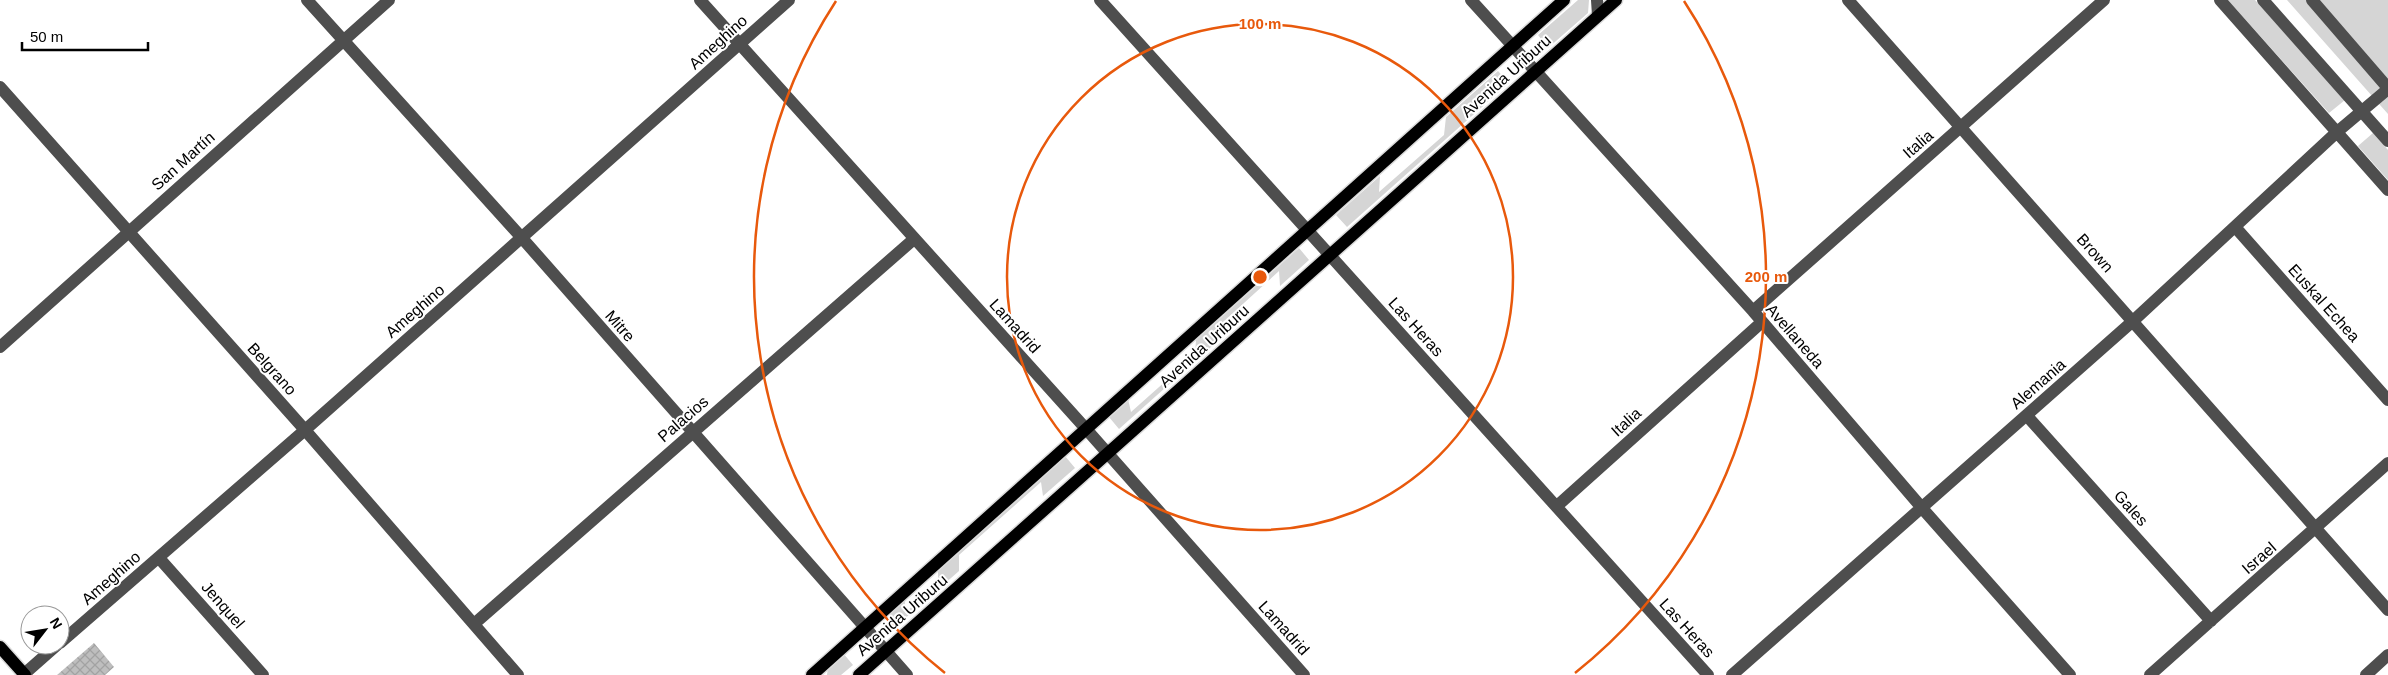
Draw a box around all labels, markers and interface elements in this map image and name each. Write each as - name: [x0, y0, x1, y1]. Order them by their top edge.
- street label: Ameghino: [686, 12, 751, 72]
- text: 100 m: [1239, 15, 1281, 32]
- scale bar: [22, 20, 149, 52]
- text: 50 m: [30, 28, 63, 45]
- street label: Avenida Uriburu: [1458, 31, 1554, 121]
- street label: Italia: [1900, 126, 1936, 162]
- street label: San Martín: [148, 128, 218, 194]
- street label: Brown: [2074, 230, 2116, 276]
- street label: Euskal Echea: [2285, 261, 2363, 345]
- centre of rings: [1251, 268, 1269, 286]
- text: 200 m: [1745, 268, 1787, 285]
- street label: Ameghino: [382, 281, 448, 341]
- street label: Las Heras: [1385, 294, 1447, 360]
- street label: Lamadrid: [986, 296, 1044, 356]
- street label: Avenida Uriburu: [1156, 301, 1252, 391]
- street label: Avellaneda: [1763, 301, 1827, 371]
- street label: Mitre: [602, 307, 638, 345]
- street label: Belgrano: [244, 340, 300, 399]
- street label: Alemania: [2007, 356, 2069, 412]
- street label: Palacios: [655, 393, 711, 445]
- street label: Italia: [1608, 404, 1644, 440]
- street label: Gales: [2111, 487, 2151, 529]
- street label: Israel: [2239, 539, 2279, 577]
- street label: Ameghino: [78, 548, 144, 608]
- street label: Avenida Uriburu: [853, 571, 951, 659]
- street label: Jenquel: [198, 578, 248, 632]
- street label: Las Heras: [1656, 595, 1718, 661]
- street label: Lamadrid: [1255, 598, 1313, 658]
- north arrow: [20, 605, 70, 655]
- text: N: [47, 615, 66, 632]

